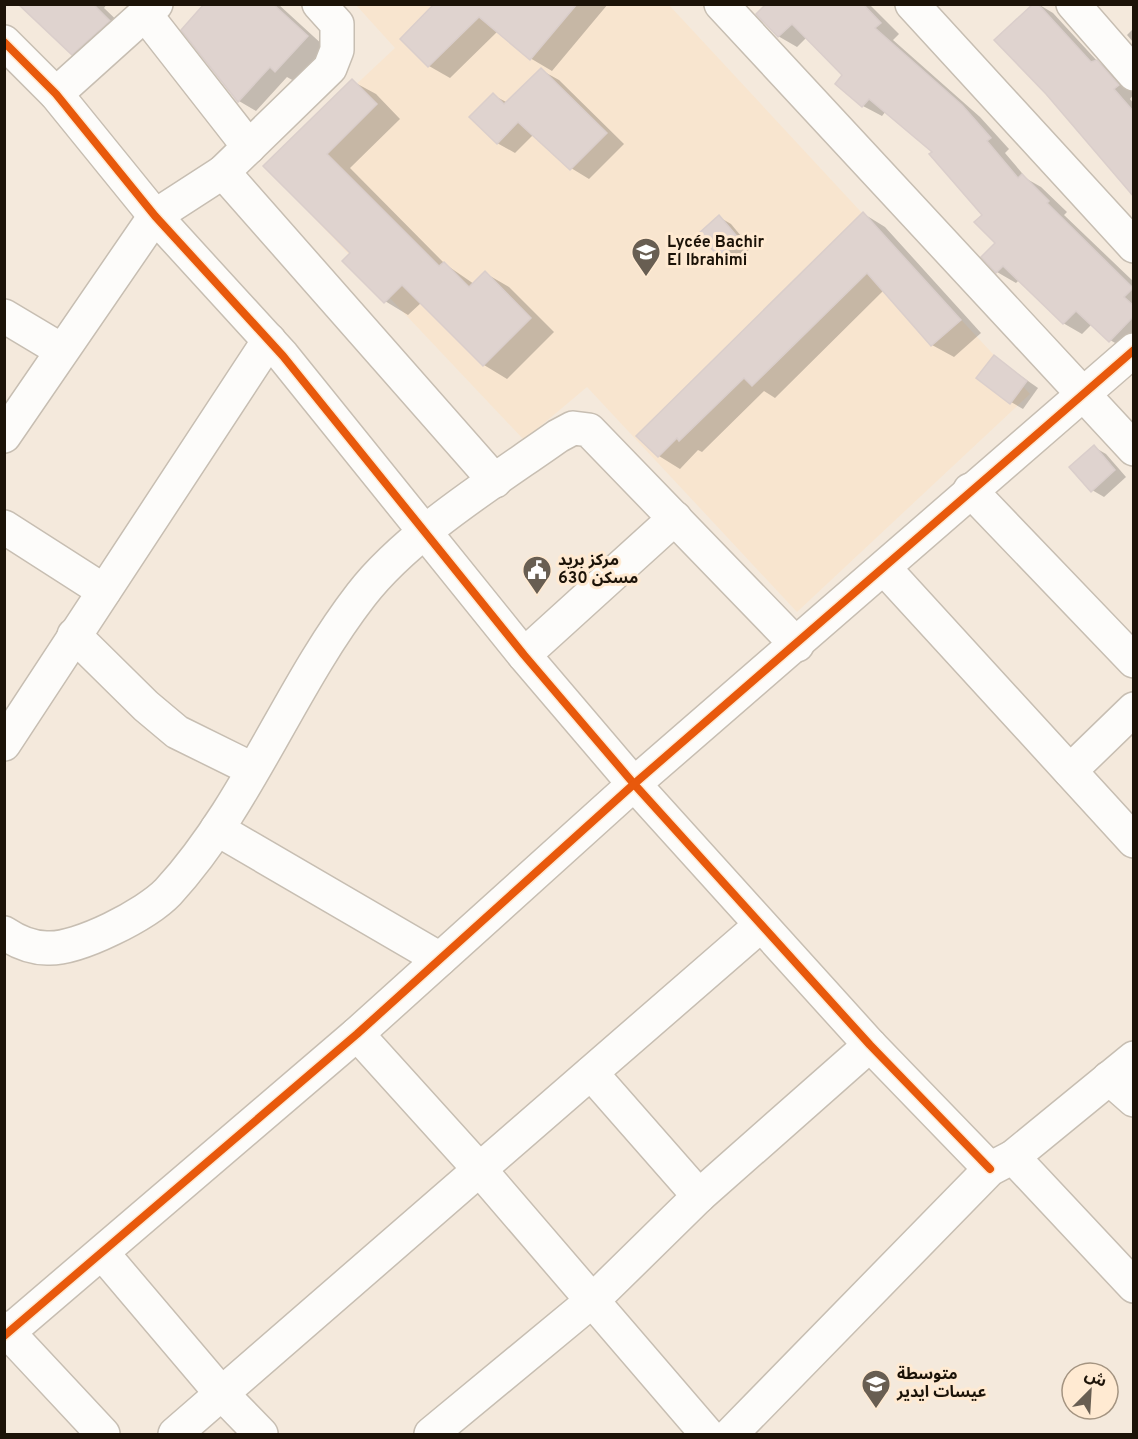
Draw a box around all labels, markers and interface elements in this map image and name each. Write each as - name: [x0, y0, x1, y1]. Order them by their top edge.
- place label: Lycée Bachir El Ibrahimi: [667, 233, 765, 271]
- school or university icon: Lycée Bachir El Ibrahimi: [630, 236, 662, 278]
- place label: مركز بريد 630 مسكن: [558, 551, 638, 589]
- public building icon: مركز بريد 630 مسكن: [521, 554, 553, 596]
- north arrow: [1060, 1361, 1120, 1421]
- place label: متوسطة عيسات ايدير: [896, 1365, 987, 1403]
- text: ش: [1081, 1366, 1109, 1393]
- school or university icon: متوسطة عيسات ايدير: [860, 1368, 892, 1410]

